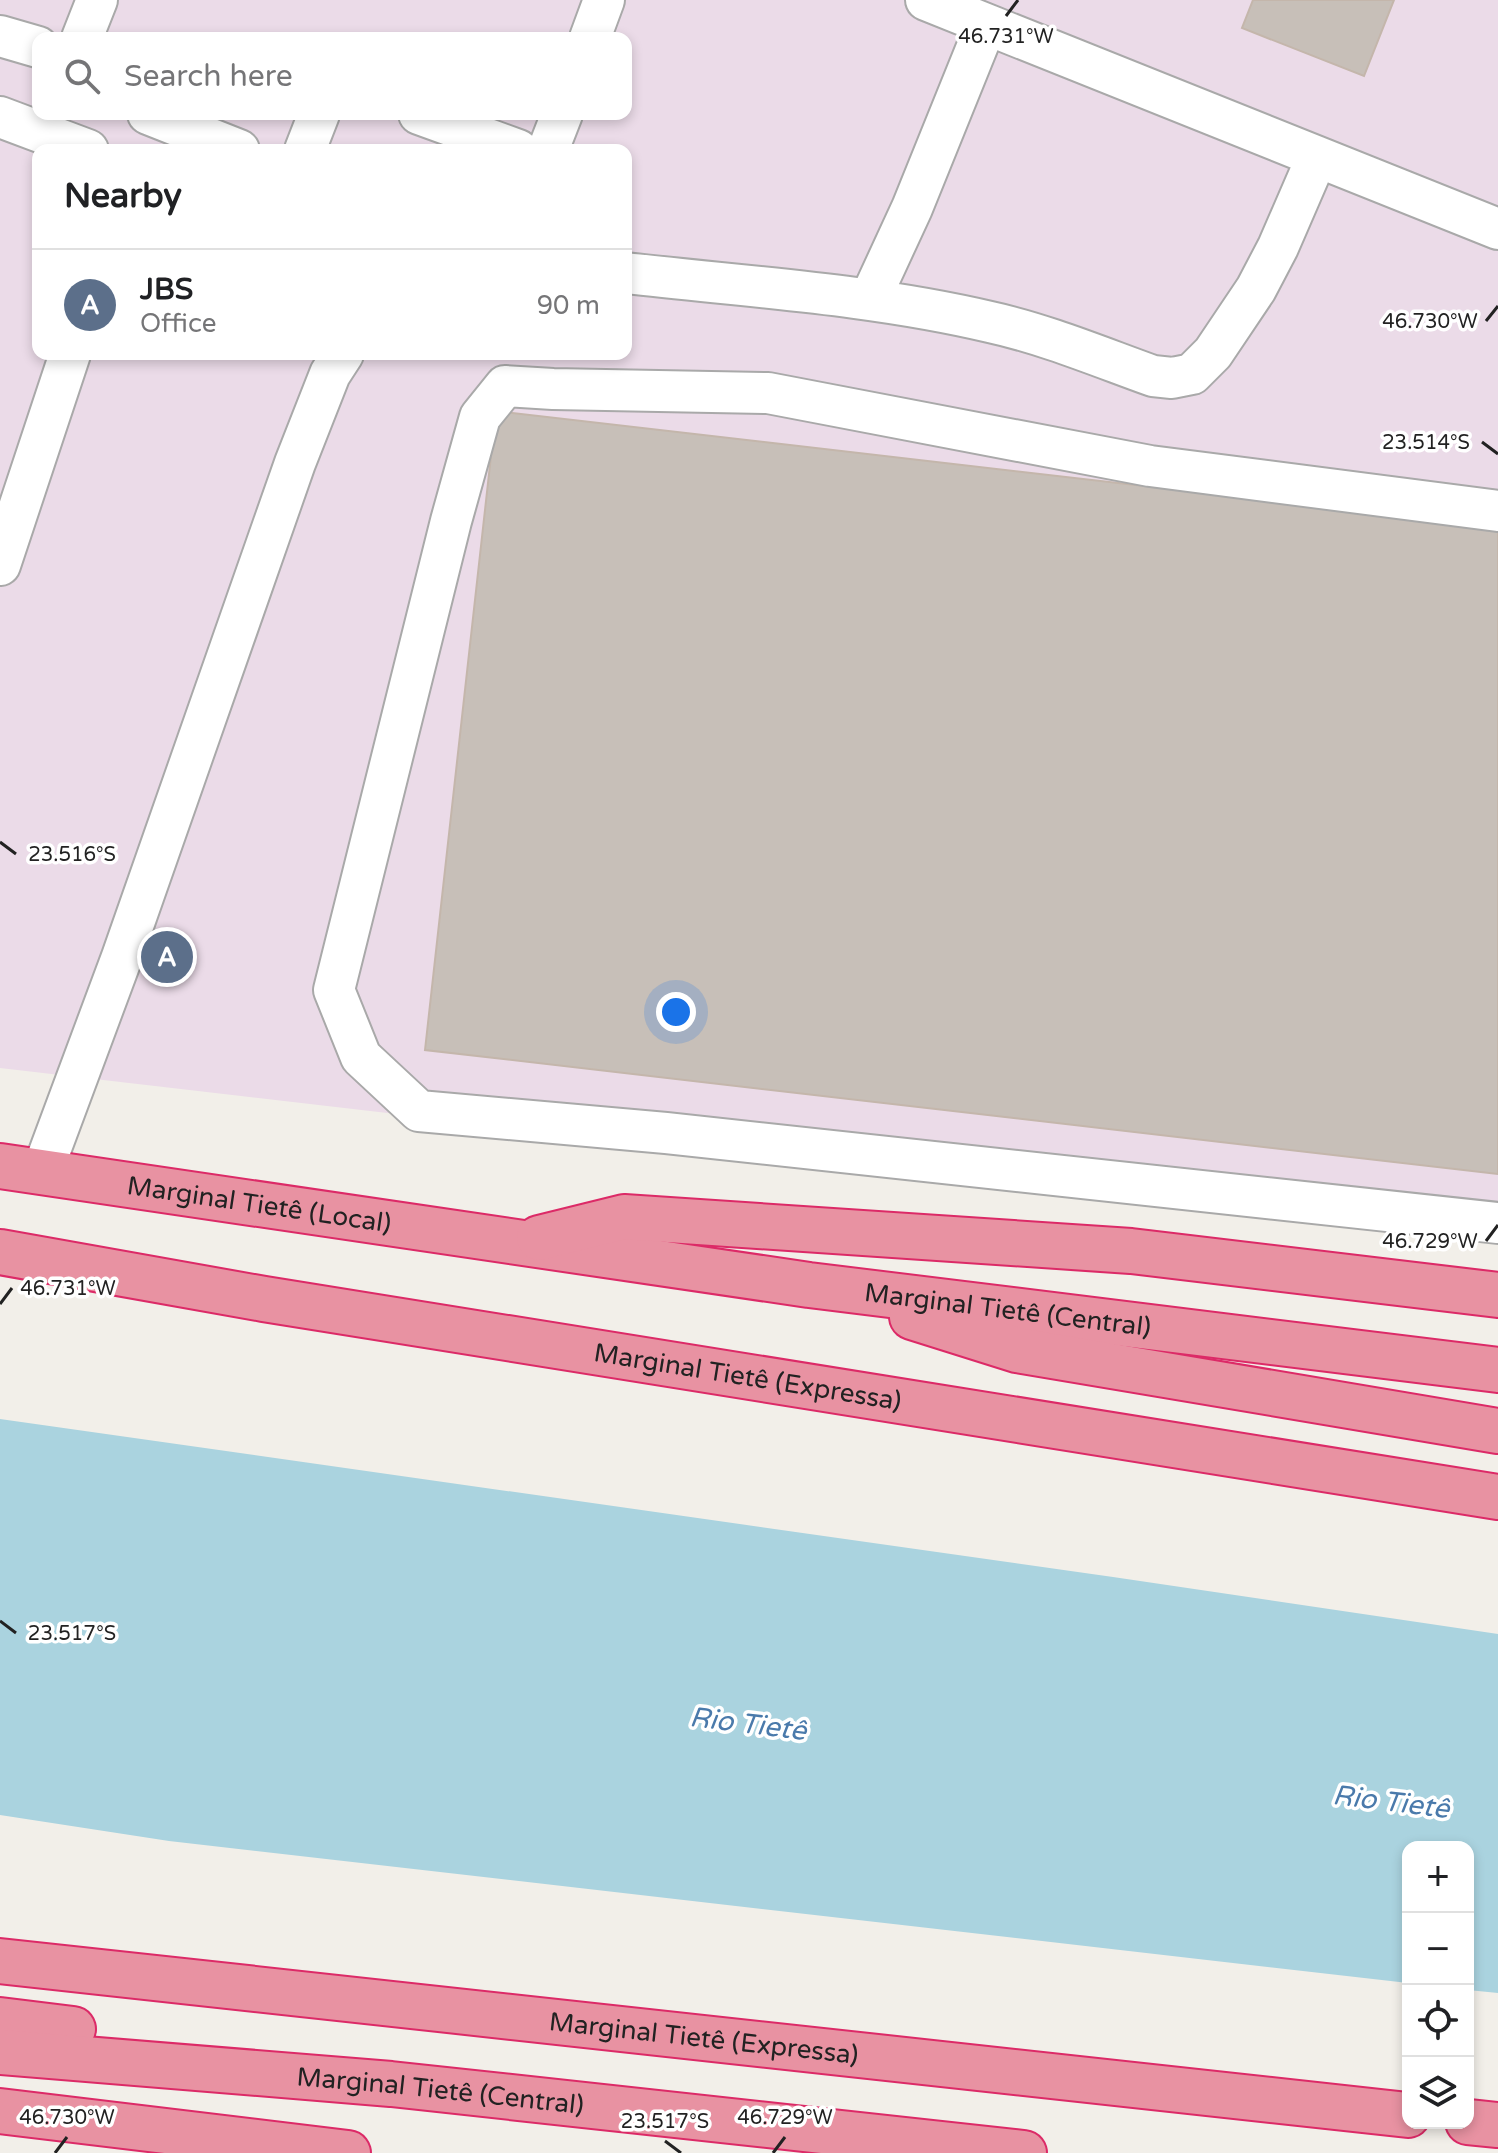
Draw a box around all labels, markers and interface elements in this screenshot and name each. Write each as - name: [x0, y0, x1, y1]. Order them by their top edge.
- text: 46.731°W: [958, 25, 1054, 49]
- search box: [32, 32, 632, 120]
- icon: search: [60, 54, 104, 98]
- text: Search here: [124, 58, 293, 95]
- text: Nearby: [64, 176, 182, 217]
- text: JBS: [140, 271, 193, 308]
- text: A: [80, 290, 100, 321]
- text: 90 m: [537, 290, 600, 321]
- text: Office: [140, 308, 216, 339]
- text: 46.730°W: [1382, 310, 1478, 334]
- text: 23.514°S: [1382, 431, 1470, 455]
- text: 23.516°S: [28, 843, 116, 867]
- pin: A: [141, 927, 193, 987]
- your location: [656, 992, 696, 1032]
- street label: Marginal Tietê (Local): [125, 1170, 393, 1239]
- text: 46.729°W: [1382, 1230, 1478, 1254]
- text: 46.731°W: [20, 1277, 116, 1301]
- street label: Marginal Tietê (Central): [863, 1277, 1153, 1343]
- street label: Marginal Tietê (Expressa): [592, 1337, 904, 1417]
- text: 23.517°S: [28, 1622, 116, 1646]
- water label: Rio Tietê: [688, 1700, 810, 1748]
- water label: Rio Tietê: [1331, 1778, 1453, 1826]
- map controls: [1402, 1841, 1474, 2129]
- button: +: [1402, 1841, 1474, 1913]
- button: −: [1402, 1913, 1474, 1985]
- button: locate: [1402, 1985, 1474, 2057]
- street label: Marginal Tietê (Expressa): [547, 2006, 860, 2071]
- button: layers: [1402, 2057, 1474, 2129]
- street label: Marginal Tietê (Central): [295, 2061, 585, 2121]
- text: 46.730°W: [19, 2106, 115, 2130]
- text: 46.729°W: [737, 2106, 833, 2130]
- text: 23.517°S: [621, 2110, 709, 2134]

